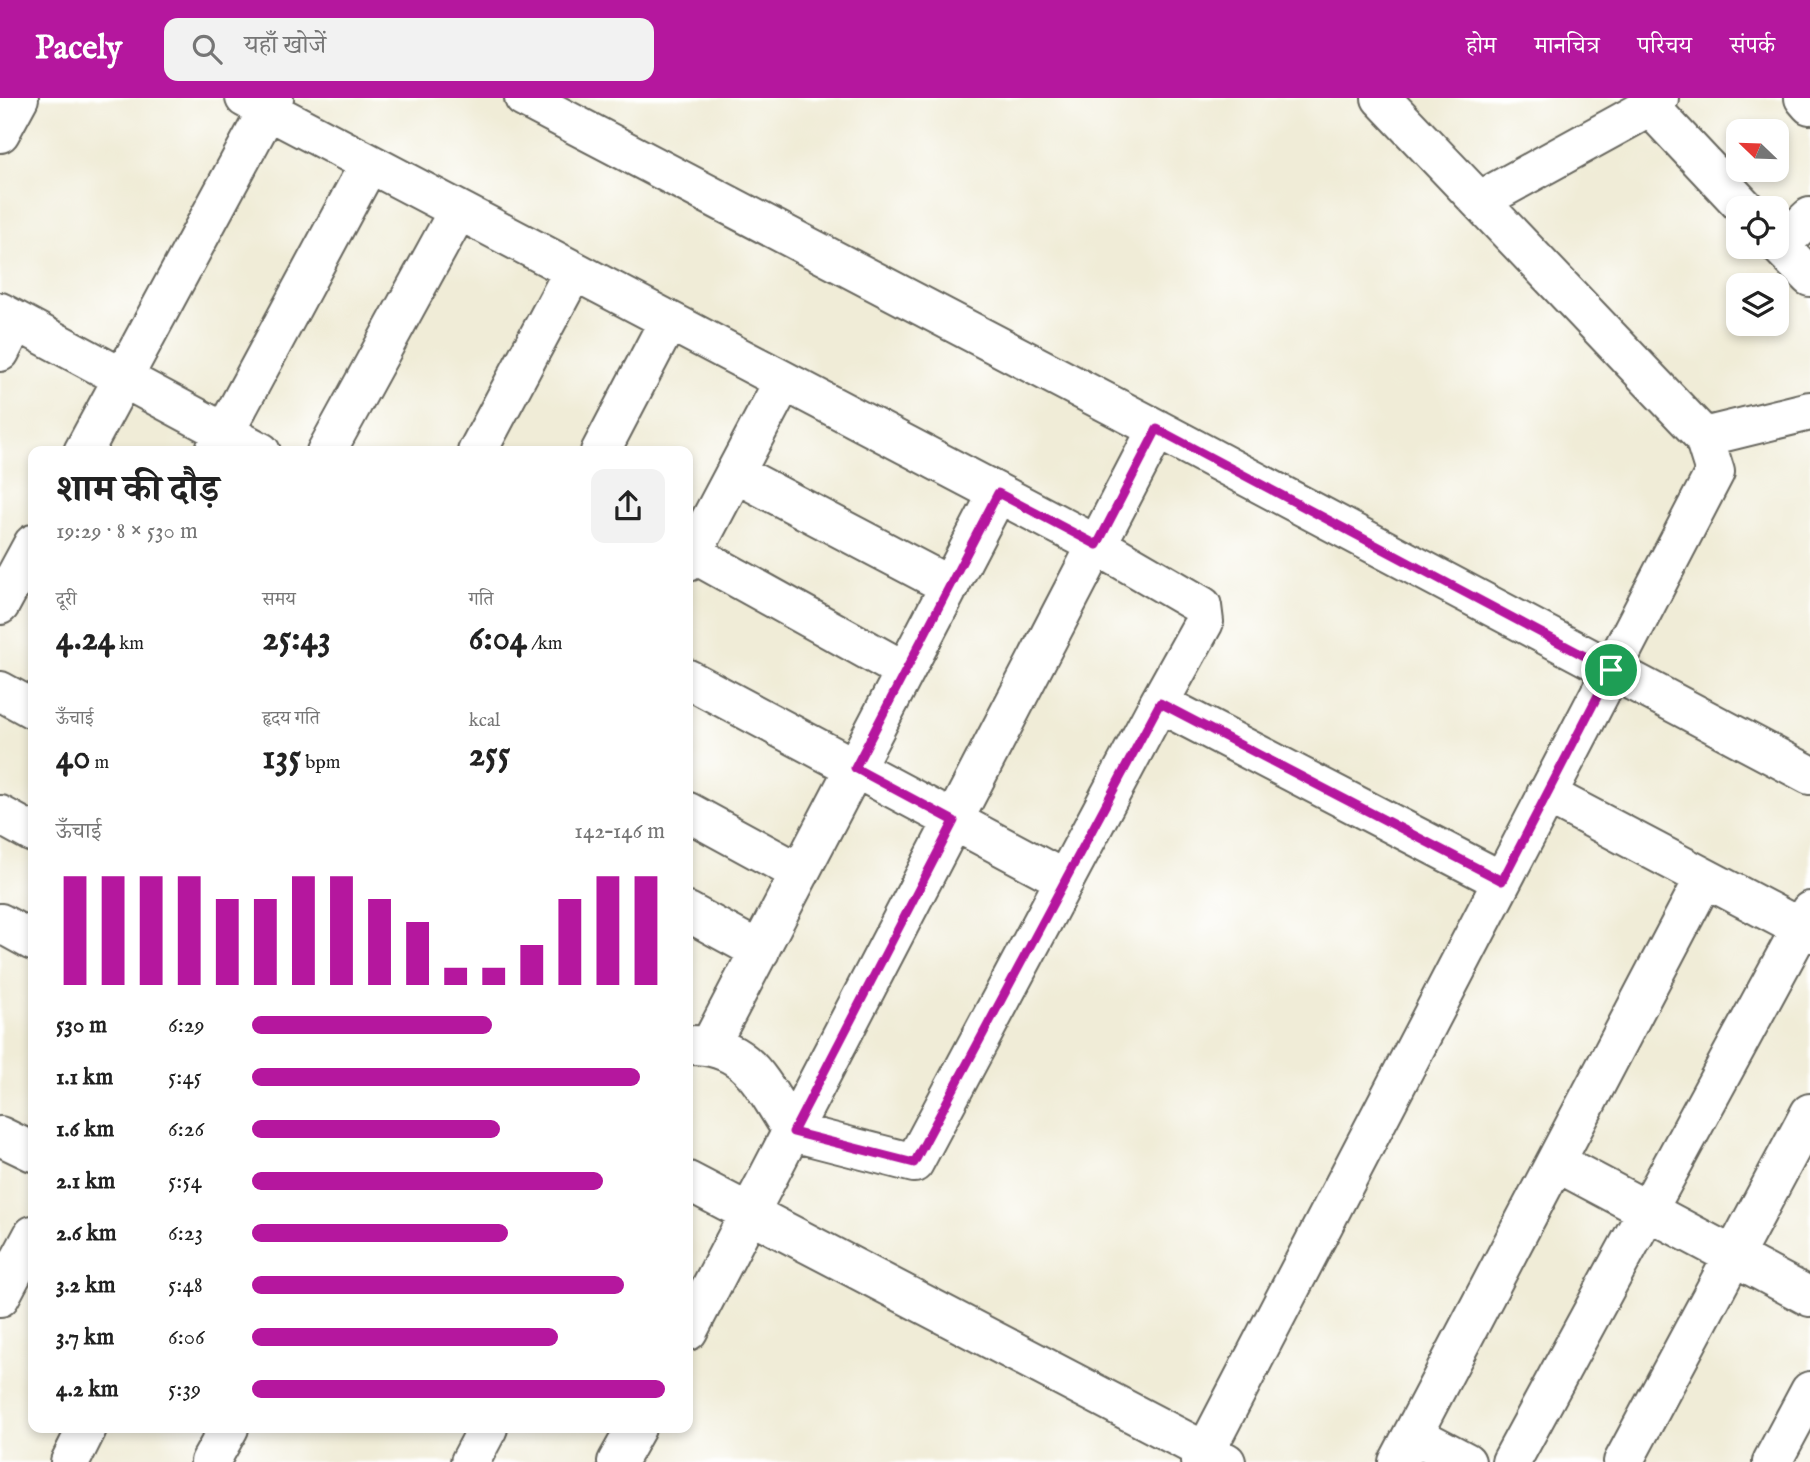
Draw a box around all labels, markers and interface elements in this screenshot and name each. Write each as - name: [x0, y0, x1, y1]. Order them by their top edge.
- search box: [164, 18, 654, 81]
- text: Pacely: [35, 28, 122, 70]
- text: यहाँ खोजें: [244, 29, 326, 62]
- icon: search: [188, 30, 226, 68]
- text: होम: [1466, 31, 1496, 62]
- text: मानचित्र: [1534, 31, 1600, 62]
- text: परिचय: [1638, 31, 1692, 62]
- text: संपर्क: [1730, 31, 1775, 62]
- north arrow: [1726, 119, 1788, 182]
- map controls: [1726, 119, 1789, 336]
- button: locate: [1726, 196, 1789, 259]
- button: layers: [1726, 273, 1789, 336]
- text: शाम की दौड़: [56, 467, 219, 515]
- button: share: [591, 469, 665, 543]
- text: 19:29 · 8 × 530 m: [56, 517, 198, 546]
- text: दूरी: [56, 588, 77, 612]
- text: समय: [262, 588, 296, 612]
- text: गति: [469, 588, 494, 612]
- text: 4.24: [56, 617, 115, 662]
- text: 25:43: [262, 617, 331, 662]
- text: 6:04: [469, 617, 527, 662]
- text: km: [115, 632, 144, 656]
- text: /km: [527, 632, 562, 656]
- pin: [1581, 640, 1641, 700]
- icon: arrive: [1592, 651, 1630, 689]
- text: ऊँचाई: [56, 707, 93, 731]
- text: हृदय गति: [262, 707, 320, 731]
- text: kcal: [469, 709, 500, 733]
- text: 255: [469, 733, 510, 778]
- text: 40: [56, 736, 90, 781]
- text: 135: [262, 736, 301, 781]
- text: m: [90, 751, 109, 775]
- text: bpm: [301, 751, 340, 775]
- text: ऊँचाई: [56, 817, 101, 846]
- text: 142–146 m: [574, 817, 665, 846]
- text: 530 m: [56, 1011, 107, 1040]
- text: 6:29: [168, 1011, 205, 1040]
- text: 1.1 km: [56, 1063, 113, 1092]
- text: 5:45: [168, 1063, 202, 1092]
- text: 1.6 km: [56, 1115, 114, 1144]
- text: 6:26: [168, 1115, 204, 1144]
- text: 2.1 km: [56, 1167, 115, 1196]
- text: 5:54: [168, 1167, 202, 1196]
- text: 2.6 km: [56, 1219, 117, 1248]
- text: 6:23: [168, 1219, 203, 1248]
- text: 3.2 km: [56, 1271, 115, 1300]
- text: 5:48: [168, 1271, 203, 1300]
- text: 3.7 km: [56, 1323, 114, 1352]
- text: 6:06: [168, 1323, 205, 1352]
- text: 4.2 km: [56, 1375, 119, 1404]
- text: 5:39: [168, 1375, 201, 1404]

